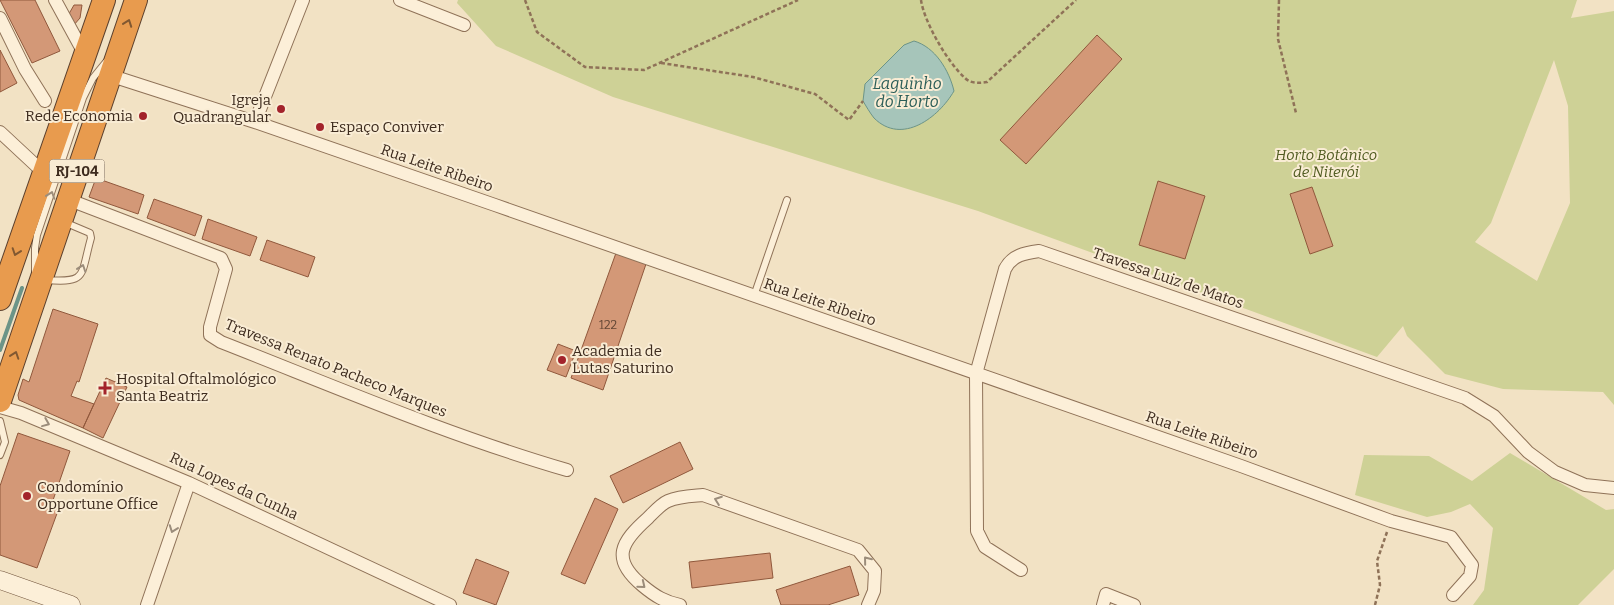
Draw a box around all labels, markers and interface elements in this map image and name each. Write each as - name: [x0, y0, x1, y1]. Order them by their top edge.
- one-way arrow: [122, 20, 132, 28]
- water label: Laguinho do Horto: [872, 74, 942, 111]
- place label: Igreja Quadrangular: [173, 91, 271, 126]
- marker: Igreja Quadrangular: [275, 103, 287, 115]
- place label: Rede Economia: [25, 107, 133, 125]
- marker: Rede Economia: [137, 110, 149, 122]
- place label: Espaço Conviver: [330, 118, 444, 136]
- marker: Espaço Conviver: [314, 121, 326, 133]
- street label: Rua Leite Ribeiro: [378, 140, 496, 196]
- park label: Horto Botânico de Niterói: [1275, 146, 1377, 181]
- road number: RJ-104: [50, 160, 104, 182]
- one-way arrow: [45, 191, 55, 200]
- street label: Travessa Luiz de Matos: [1090, 244, 1246, 312]
- one-way arrow: [12, 247, 22, 255]
- one-way arrow: [76, 264, 86, 273]
- street label: Rua Leite Ribeiro: [761, 274, 879, 330]
- street label: Travessa Renato Pacheco Marques: [222, 315, 450, 421]
- house number: 122: [599, 318, 617, 332]
- place label: Academia de Lutas Saturino: [572, 342, 674, 377]
- one-way arrow: [10, 351, 20, 360]
- marker: Academia de Lutas Saturino: [556, 354, 568, 366]
- place label: Hospital Oftalmológico Santa Beatriz: [116, 370, 276, 405]
- marker: Hospital Oftalmológico Santa Beatriz: [98, 381, 112, 395]
- street label: Rua Leite Ribeiro: [1143, 407, 1261, 463]
- one-way arrow: [41, 417, 50, 427]
- street label: Rua Lopes da Cunha: [167, 448, 301, 524]
- place label: Condomínio Opportune Office: [37, 478, 158, 513]
- marker: Condomínio Opportune Office: [21, 490, 33, 502]
- one-way arrow: [714, 496, 722, 506]
- one-way arrow: [169, 524, 179, 533]
- one-way arrow: [864, 557, 872, 566]
- one-way arrow: [636, 580, 645, 588]

